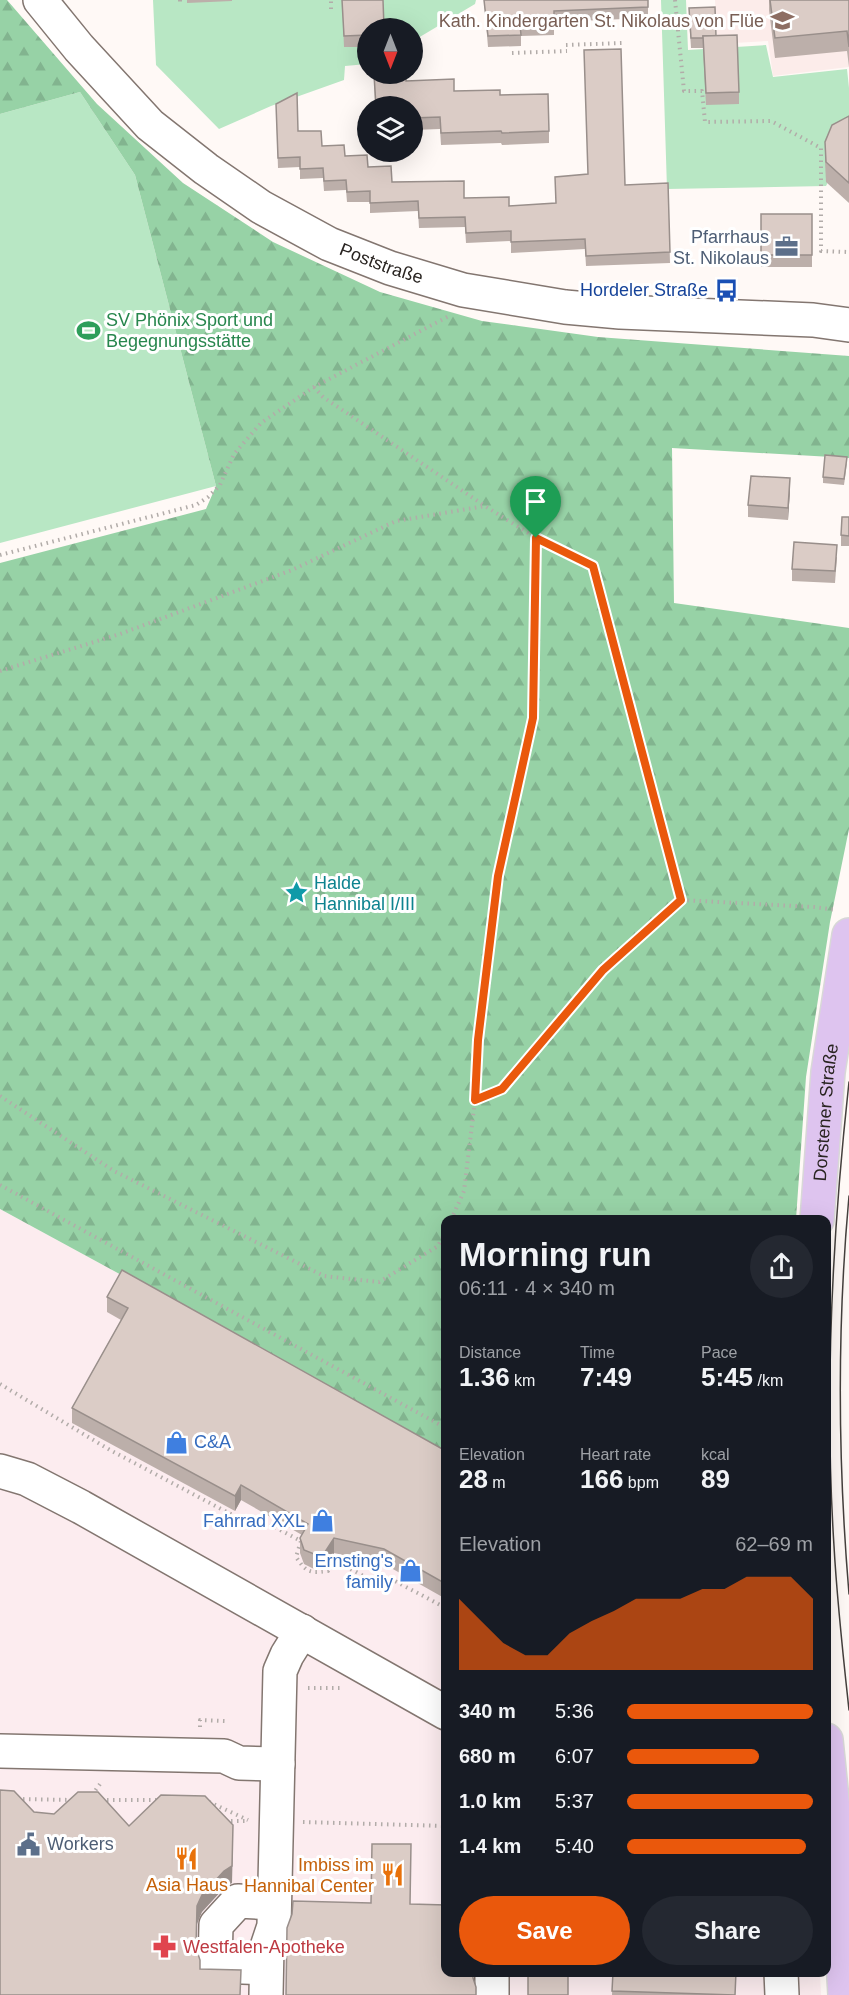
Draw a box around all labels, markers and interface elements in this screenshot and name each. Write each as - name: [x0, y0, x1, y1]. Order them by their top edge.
- school or university icon: Kath. Kindergarten St. Nikolaus von Flüe: [769, 8, 795, 34]
- place label: Kath. Kindergarten St. Nikolaus von Flüe: [439, 11, 764, 31]
- north arrow: [357, 18, 423, 84]
- map controls: [357, 18, 423, 162]
- button: layers: [357, 96, 423, 162]
- place label: Pfarrhaus St. Nikolaus: [673, 227, 769, 268]
- office icon: Pfarrhaus St. Nikolaus: [774, 234, 800, 260]
- street label: Poststraße: [337, 239, 425, 287]
- bus stop icon: Hordeler Straße: [713, 277, 739, 303]
- place label: Hordeler Straße: [580, 280, 708, 300]
- place label: SV Phönix Sport und Begegnungsstätte: [106, 310, 273, 351]
- sports icon: SV Phönix Sport und Begegnungsstätte: [75, 317, 101, 343]
- pin: [510, 476, 561, 538]
- icon: arrive: [519, 485, 552, 518]
- place label: Halde Hannibal I/III: [314, 873, 415, 914]
- place icon: Halde Hannibal I/III: [283, 880, 309, 906]
- street label: Dorstener Straße: [810, 1042, 842, 1182]
- button: share: [750, 1235, 813, 1298]
- text: Morning run: [459, 1236, 651, 1273]
- text: 06:11 · 4 × 340 m: [459, 1277, 615, 1299]
- text: Distance: [459, 1344, 521, 1361]
- text: Time: [580, 1344, 615, 1361]
- text: Pace: [701, 1344, 737, 1361]
- text: 1.36: [459, 1362, 510, 1392]
- text: 7:49: [580, 1362, 632, 1392]
- text: 5:45: [701, 1362, 753, 1392]
- text: km: [510, 1372, 535, 1389]
- text: /km: [753, 1372, 783, 1389]
- shop icon: C&A: [163, 1429, 189, 1455]
- place label: C&A: [194, 1432, 231, 1452]
- text: Elevation: [459, 1446, 525, 1463]
- text: Heart rate: [580, 1446, 651, 1463]
- text: kcal: [701, 1446, 729, 1463]
- text: 28: [459, 1464, 488, 1494]
- text: 166: [580, 1464, 623, 1494]
- text: 89: [701, 1464, 730, 1494]
- text: m: [488, 1474, 506, 1491]
- text: bpm: [623, 1474, 659, 1491]
- shop icon: Fahrrad XXL: [310, 1508, 336, 1534]
- place label: Fahrrad XXL: [203, 1511, 305, 1531]
- text: Elevation: [459, 1533, 541, 1555]
- text: 62–69 m: [735, 1533, 813, 1555]
- place label: Ernsting's family: [315, 1551, 393, 1592]
- shop icon: Ernsting's family: [398, 1558, 424, 1584]
- text: 340 m: [459, 1700, 516, 1722]
- text: 5:36: [555, 1700, 594, 1722]
- text: 680 m: [459, 1745, 516, 1767]
- text: 6:07: [555, 1745, 594, 1767]
- text: 1.0 km: [459, 1790, 521, 1812]
- text: 5:37: [555, 1790, 594, 1812]
- public building icon: Workers: [16, 1831, 42, 1857]
- place label: Workers: [47, 1834, 114, 1854]
- text: 1.4 km: [459, 1835, 521, 1857]
- text: 5:40: [555, 1835, 594, 1857]
- restaurant icon: Asia Haus: [174, 1846, 200, 1872]
- place label: Imbiss im Hannibal Center: [244, 1855, 374, 1896]
- restaurant icon: Imbiss im Hannibal Center: [379, 1862, 405, 1888]
- place label: Asia Haus: [146, 1875, 228, 1895]
- button: Save: [459, 1896, 630, 1965]
- button: Share: [642, 1896, 813, 1965]
- pharmacy icon: Westfalen-Apotheke: [152, 1934, 178, 1960]
- place label: Westfalen-Apotheke: [183, 1937, 345, 1957]

